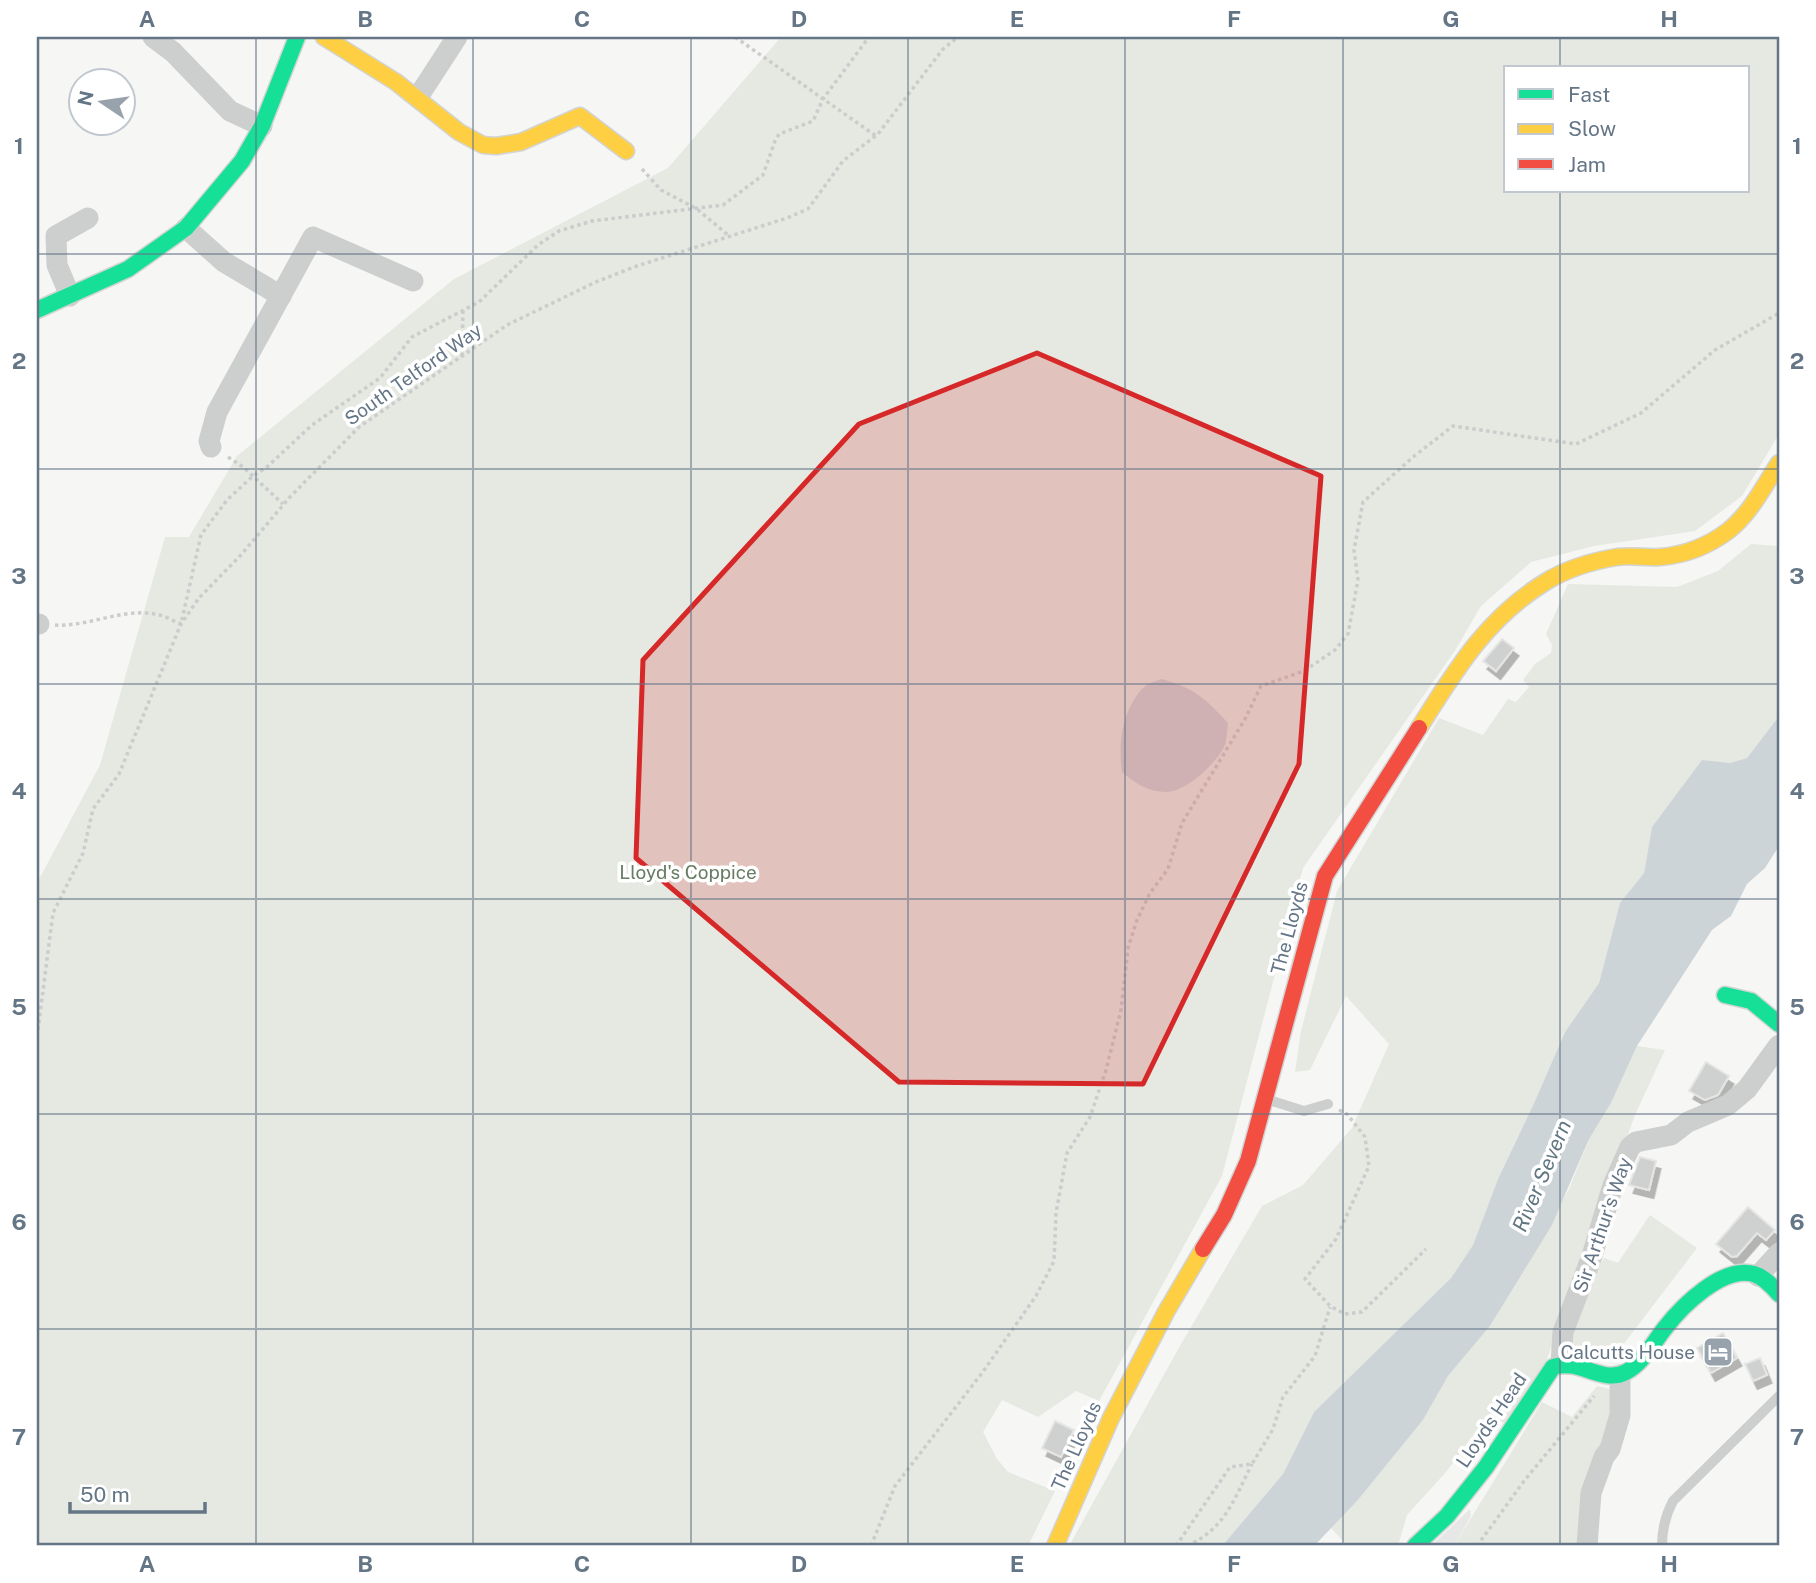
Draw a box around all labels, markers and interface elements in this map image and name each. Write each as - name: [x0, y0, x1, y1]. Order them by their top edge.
- text: A: [139, 5, 156, 32]
- text: B: [357, 5, 373, 32]
- text: C: [574, 5, 590, 32]
- text: D: [791, 5, 807, 32]
- text: E: [1010, 5, 1024, 32]
- text: F: [1227, 5, 1241, 32]
- text: G: [1442, 5, 1460, 32]
- text: H: [1660, 5, 1678, 32]
- north arrow: [66, 66, 136, 136]
- legend: [1504, 66, 1750, 192]
- text: Fast: [1568, 82, 1610, 107]
- text: N: [73, 88, 98, 108]
- text: Slow: [1568, 116, 1616, 141]
- text: 1: [14, 132, 24, 159]
- text: 1: [1792, 132, 1802, 159]
- text: Jam: [1568, 152, 1606, 177]
- street label: South Telford Way: [340, 319, 486, 429]
- text: 2: [12, 347, 26, 374]
- text: 2: [1790, 347, 1804, 374]
- text: 3: [11, 562, 27, 589]
- text: 3: [1789, 562, 1805, 589]
- text: 4: [11, 777, 27, 804]
- text: 4: [1789, 777, 1805, 804]
- park label: Lloyd's Coppice: [619, 861, 757, 883]
- street label: The Lloyds: [1266, 879, 1312, 977]
- text: 5: [11, 993, 27, 1020]
- text: 5: [1789, 993, 1805, 1020]
- water label: River Severn: [1507, 1116, 1576, 1235]
- street label: Sir Arthur's Way: [1568, 1154, 1636, 1296]
- text: 6: [11, 1208, 27, 1235]
- text: 6: [1789, 1208, 1805, 1235]
- hotel icon: Calcutts House: [1701, 1335, 1735, 1369]
- place label: Calcutts House: [1560, 1341, 1695, 1363]
- street label: Lloyds Head: [1451, 1369, 1531, 1471]
- street label: The Lloyds: [1047, 1398, 1105, 1494]
- text: 7: [12, 1423, 26, 1450]
- text: 7: [1790, 1423, 1804, 1450]
- scale bar: [70, 1471, 205, 1515]
- text: 50 m: [80, 1482, 130, 1507]
- text: A: [139, 1550, 156, 1577]
- text: B: [357, 1550, 373, 1577]
- text: C: [574, 1550, 590, 1577]
- text: D: [791, 1550, 807, 1577]
- text: E: [1010, 1550, 1024, 1577]
- text: F: [1227, 1550, 1241, 1577]
- text: G: [1442, 1550, 1460, 1577]
- text: H: [1660, 1550, 1678, 1577]

